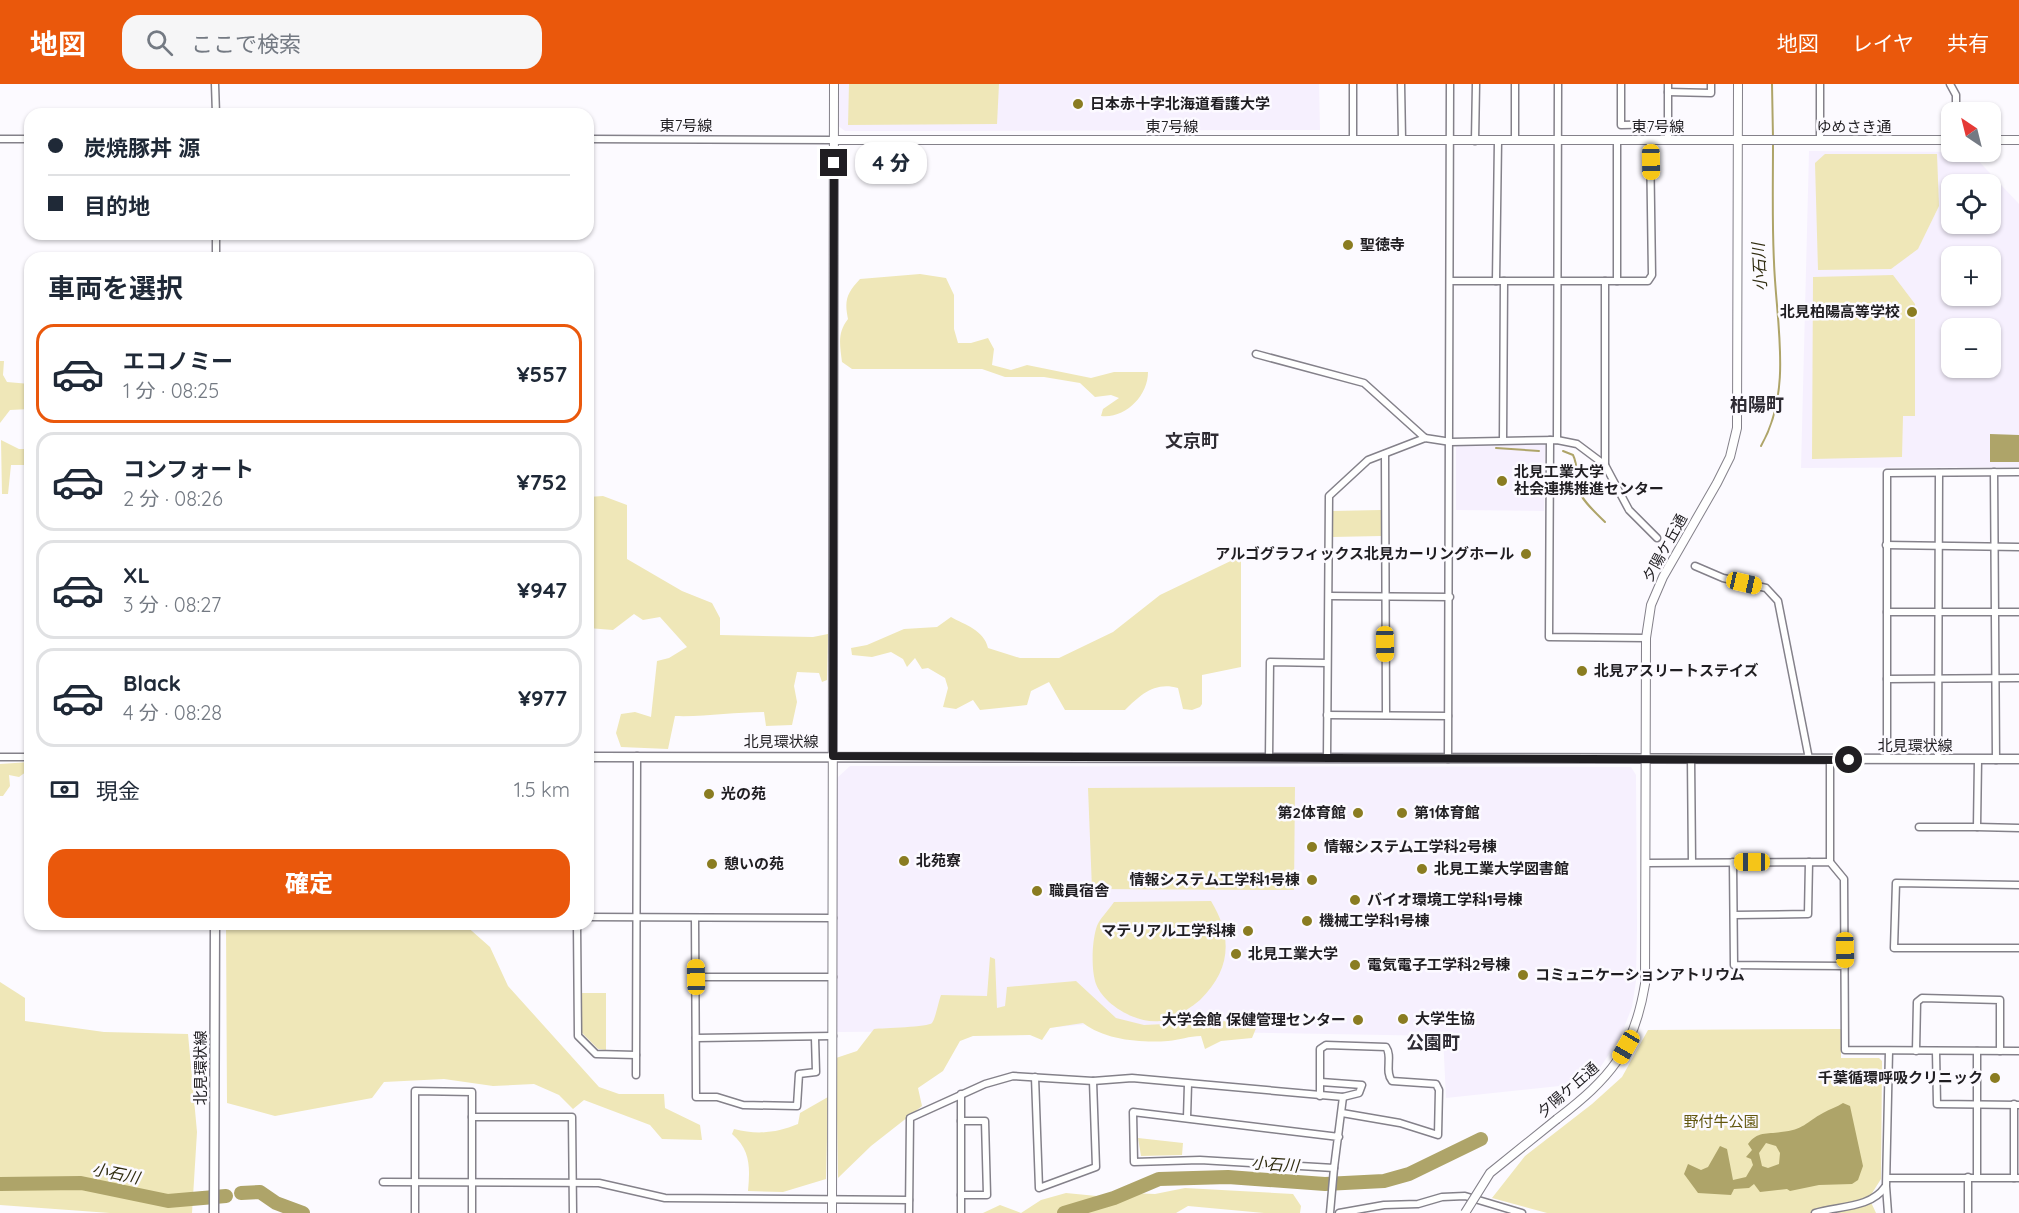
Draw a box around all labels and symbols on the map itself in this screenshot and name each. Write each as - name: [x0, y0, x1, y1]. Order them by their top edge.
- place label: 日本赤十字北海道看護大学: [1090, 94, 1270, 113]
- marker: 日本赤十字北海道看護大学: [1071, 97, 1085, 111]
- north arrow: [1941, 102, 2001, 162]
- street label: 東7号線: [660, 116, 712, 135]
- street label: 東7号線: [1146, 117, 1198, 136]
- street label: 東7号線: [1632, 117, 1684, 136]
- street label: ゆめさき通: [1816, 117, 1892, 136]
- callout: 4 分: [855, 142, 927, 184]
- car: [1642, 144, 1660, 180]
- route end: [820, 149, 847, 176]
- place label: 聖徳寺: [1360, 235, 1405, 254]
- marker: 聖徳寺: [1341, 238, 1355, 252]
- water label: 小石川: [1748, 241, 1770, 291]
- place label: 北見柏陽高等学校: [1780, 302, 1900, 321]
- marker: 北見柏陽高等学校: [1905, 305, 1919, 319]
- district label: 柏陽町: [1730, 393, 1784, 416]
- district label: 文京町: [1165, 429, 1219, 452]
- place label: 北見工業大学 社会連携推進センター: [1514, 462, 1664, 498]
- marker: 北見工業大学 社会連携推進センター: [1495, 474, 1509, 488]
- street label: 夕陽ケ丘通: [1638, 510, 1691, 585]
- place label: アルゴグラフィックス北見カーリングホール: [1215, 544, 1514, 563]
- marker: アルゴグラフィックス北見カーリングホール: [1519, 547, 1533, 561]
- car: [1724, 570, 1764, 596]
- car: [1376, 626, 1394, 662]
- place label: 北見アスリートステイズ: [1594, 661, 1759, 680]
- marker: 北見アスリートステイズ: [1575, 664, 1589, 678]
- street label: 北見環状線: [743, 732, 819, 751]
- street label: 北見環状線: [1877, 736, 1953, 755]
- route start: [1835, 746, 1862, 773]
- place label: 光の苑: [721, 784, 766, 803]
- marker: 光の苑: [702, 787, 716, 801]
- place label: 第2体育館: [1277, 803, 1346, 822]
- place label: 第1体育館: [1414, 803, 1480, 822]
- marker: 第2体育館: [1351, 806, 1365, 820]
- marker: 第1体育館: [1395, 806, 1409, 820]
- place label: 情報システム工学科2号棟: [1324, 837, 1497, 856]
- marker: 情報システム工学科2号棟: [1305, 840, 1319, 854]
- place label: 北苑寮: [916, 851, 961, 870]
- car: [1734, 853, 1770, 871]
- place label: 憩いの苑: [724, 854, 784, 873]
- marker: 北苑寮: [897, 854, 911, 868]
- marker: 憩いの苑: [705, 857, 719, 871]
- place label: 北見工業大学図書館: [1434, 859, 1569, 878]
- marker: 北見工業大学図書館: [1415, 862, 1429, 876]
- place label: 情報システム工学科1号棟: [1130, 870, 1300, 889]
- marker: 情報システム工学科1号棟: [1305, 873, 1319, 887]
- place label: 職員宿舎: [1049, 881, 1110, 900]
- marker: 職員宿舎: [1030, 884, 1044, 898]
- place label: バイオ環境工学科1号棟: [1367, 890, 1523, 909]
- marker: バイオ環境工学科1号棟: [1348, 893, 1362, 907]
- place label: 機械工学科1号棟: [1319, 911, 1430, 930]
- marker: 機械工学科1号棟: [1300, 914, 1314, 928]
- place label: マテリアル工学科棟: [1101, 921, 1236, 940]
- marker: マテリアル工学科棟: [1241, 924, 1255, 938]
- car: [1836, 932, 1854, 968]
- place label: 北見工業大学: [1248, 944, 1338, 963]
- marker: 北見工業大学: [1229, 947, 1243, 961]
- place label: 電気電子工学科2号棟: [1367, 955, 1511, 974]
- marker: 電気電子工学科2号棟: [1348, 958, 1362, 972]
- car: [687, 959, 705, 995]
- place label: コミュニケーションアトリウム: [1535, 965, 1745, 984]
- marker: コミュニケーションアトリウム: [1516, 968, 1530, 982]
- place label: 大学生協: [1415, 1009, 1475, 1028]
- place label: 大学会館 保健管理センター: [1162, 1010, 1346, 1029]
- marker: 大学生協: [1396, 1012, 1410, 1026]
- marker: 大学会館 保健管理センター: [1351, 1013, 1365, 1027]
- car: [1609, 1027, 1643, 1067]
- street label: 北見環状線: [191, 1030, 210, 1106]
- district label: 公園町: [1406, 1031, 1460, 1054]
- street label: 夕陽ケ丘通: [1533, 1058, 1602, 1121]
- place label: 千葉循環呼吸クリニック: [1818, 1068, 1983, 1087]
- marker: 千葉循環呼吸クリニック: [1988, 1071, 2002, 1085]
- park label: 野付牛公園: [1683, 1112, 1759, 1131]
- water label: 小石川: [1250, 1152, 1302, 1176]
- water label: 小石川: [90, 1158, 144, 1188]

